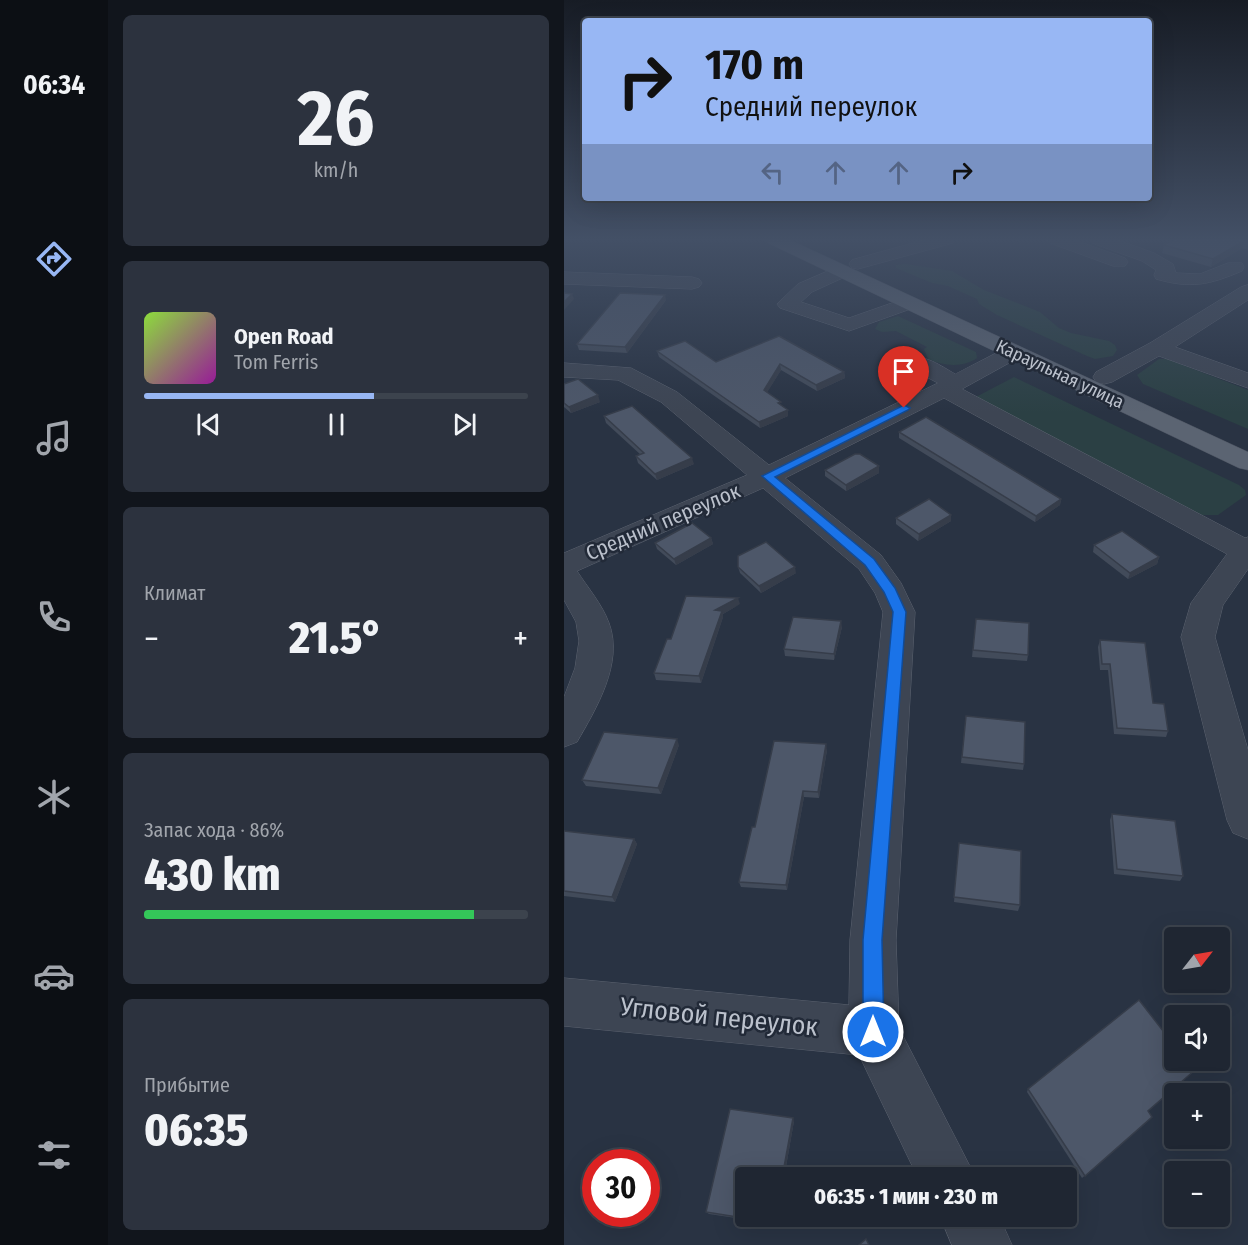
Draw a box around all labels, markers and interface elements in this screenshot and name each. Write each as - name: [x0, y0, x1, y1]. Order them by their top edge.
- text: 170 m: [705, 40, 804, 90]
- icon: right: [606, 42, 684, 120]
- text: 06:34: [23, 69, 85, 101]
- text: 26: [298, 72, 374, 166]
- text: Средний переулок: [705, 91, 917, 123]
- icon: left: [756, 156, 789, 189]
- icon: ahead: [819, 156, 852, 189]
- icon: ahead: [882, 156, 915, 189]
- icon: right: [945, 156, 978, 189]
- text: km/h: [314, 158, 358, 182]
- icon: directions: [33, 238, 75, 280]
- text: Open Road: [234, 323, 334, 350]
- street label: Караульная улица: [993, 335, 1127, 413]
- pin: [878, 346, 929, 408]
- text: Tom Ferris: [234, 350, 318, 374]
- icon: arrive: [887, 355, 920, 388]
- icon: previous: [192, 408, 225, 441]
- icon: pause: [320, 408, 353, 441]
- icon: next: [448, 408, 481, 441]
- icon: music: [33, 417, 75, 459]
- street label: Средний переулок: [582, 478, 744, 566]
- text: Климат: [144, 581, 205, 605]
- icon: phone: [33, 596, 75, 638]
- text: 21.5°: [289, 611, 383, 665]
- text: −: [144, 619, 159, 659]
- text: +: [513, 619, 528, 659]
- icon: climate: [33, 776, 75, 818]
- text: Запас хода · 86%: [144, 818, 284, 842]
- text: 430 km: [144, 848, 280, 902]
- north arrow: [1164, 927, 1230, 993]
- map controls: [1164, 927, 1230, 1227]
- icon: car: [33, 955, 75, 997]
- street label: Угловой переулок: [618, 991, 819, 1043]
- position arrow: [841, 1000, 905, 1064]
- button: sound: [1164, 1005, 1230, 1071]
- text: Прибытие: [144, 1073, 230, 1097]
- button: +: [1164, 1083, 1230, 1149]
- text: 06:35: [144, 1103, 248, 1157]
- icon: filters: [33, 1134, 75, 1176]
- speed limit sign: 30: [582, 1149, 660, 1227]
- button: −: [1164, 1161, 1230, 1227]
- text: 06:35 · 1 мин · 230 m: [814, 1183, 998, 1210]

